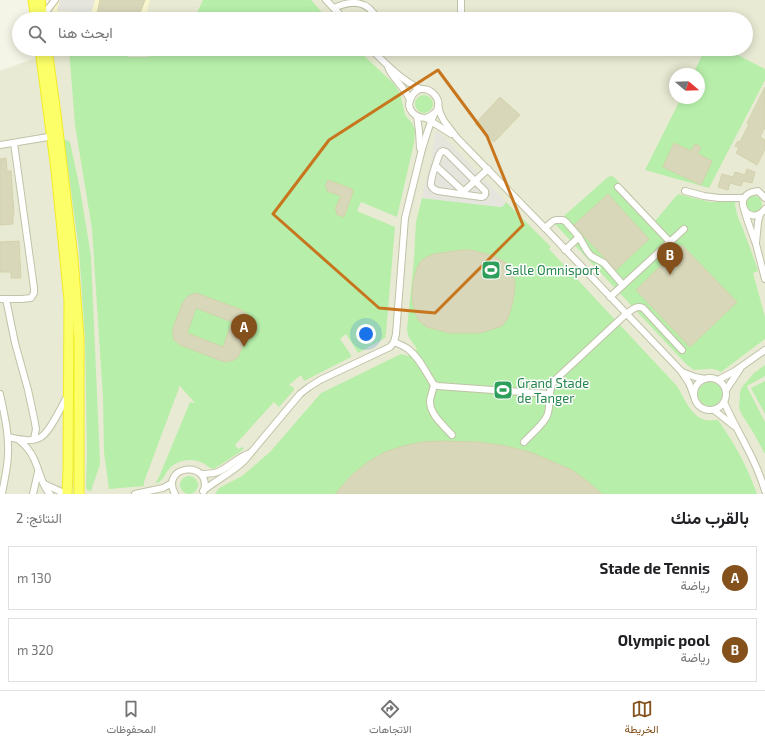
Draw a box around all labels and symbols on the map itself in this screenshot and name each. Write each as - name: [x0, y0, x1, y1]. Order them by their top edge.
- north arrow: [669, 68, 705, 104]
- pin: B: [657, 242, 683, 275]
- sports icon: Salle Omnisport: [480, 259, 502, 281]
- place label: Salle Omnisport: [505, 262, 600, 278]
- pin: A: [231, 314, 257, 347]
- your location: [356, 324, 376, 344]
- place label: Grand Stade de Tanger: [517, 375, 589, 406]
- sports icon: Grand Stade de Tanger: [492, 379, 514, 401]

